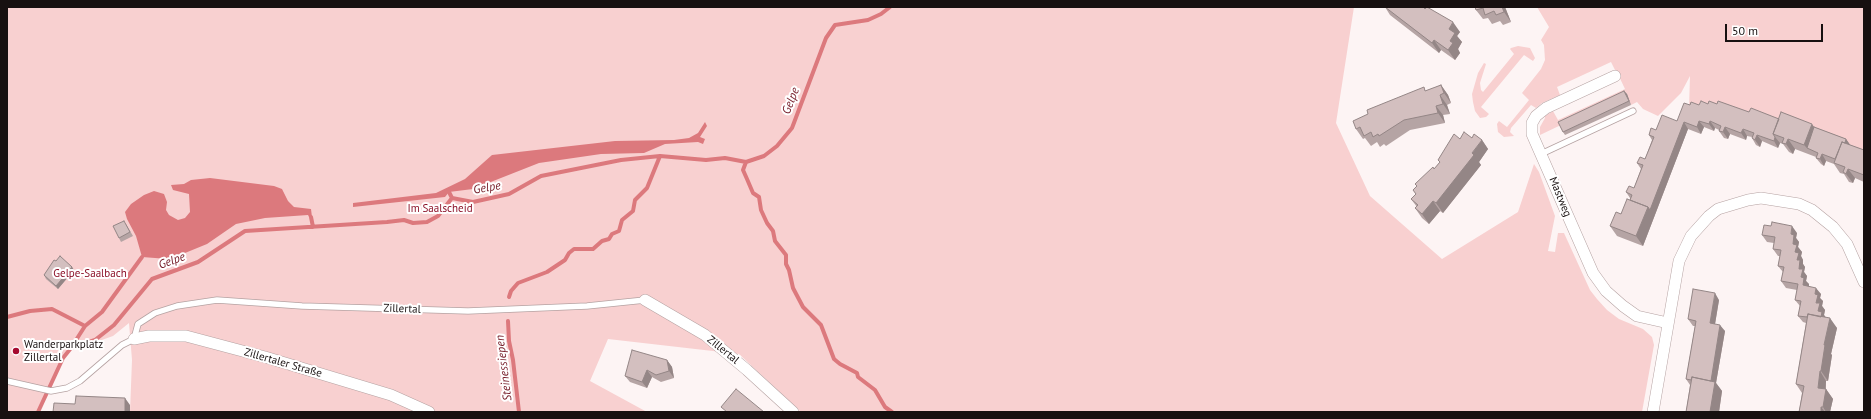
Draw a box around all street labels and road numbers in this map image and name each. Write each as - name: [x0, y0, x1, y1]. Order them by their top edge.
- street label: Mastweg: [1546, 175, 1574, 219]
- street label: Zillertal: [383, 302, 421, 316]
- street label: Zillertal: [704, 333, 742, 367]
- street label: Zillertaler Straße: [242, 346, 324, 380]

